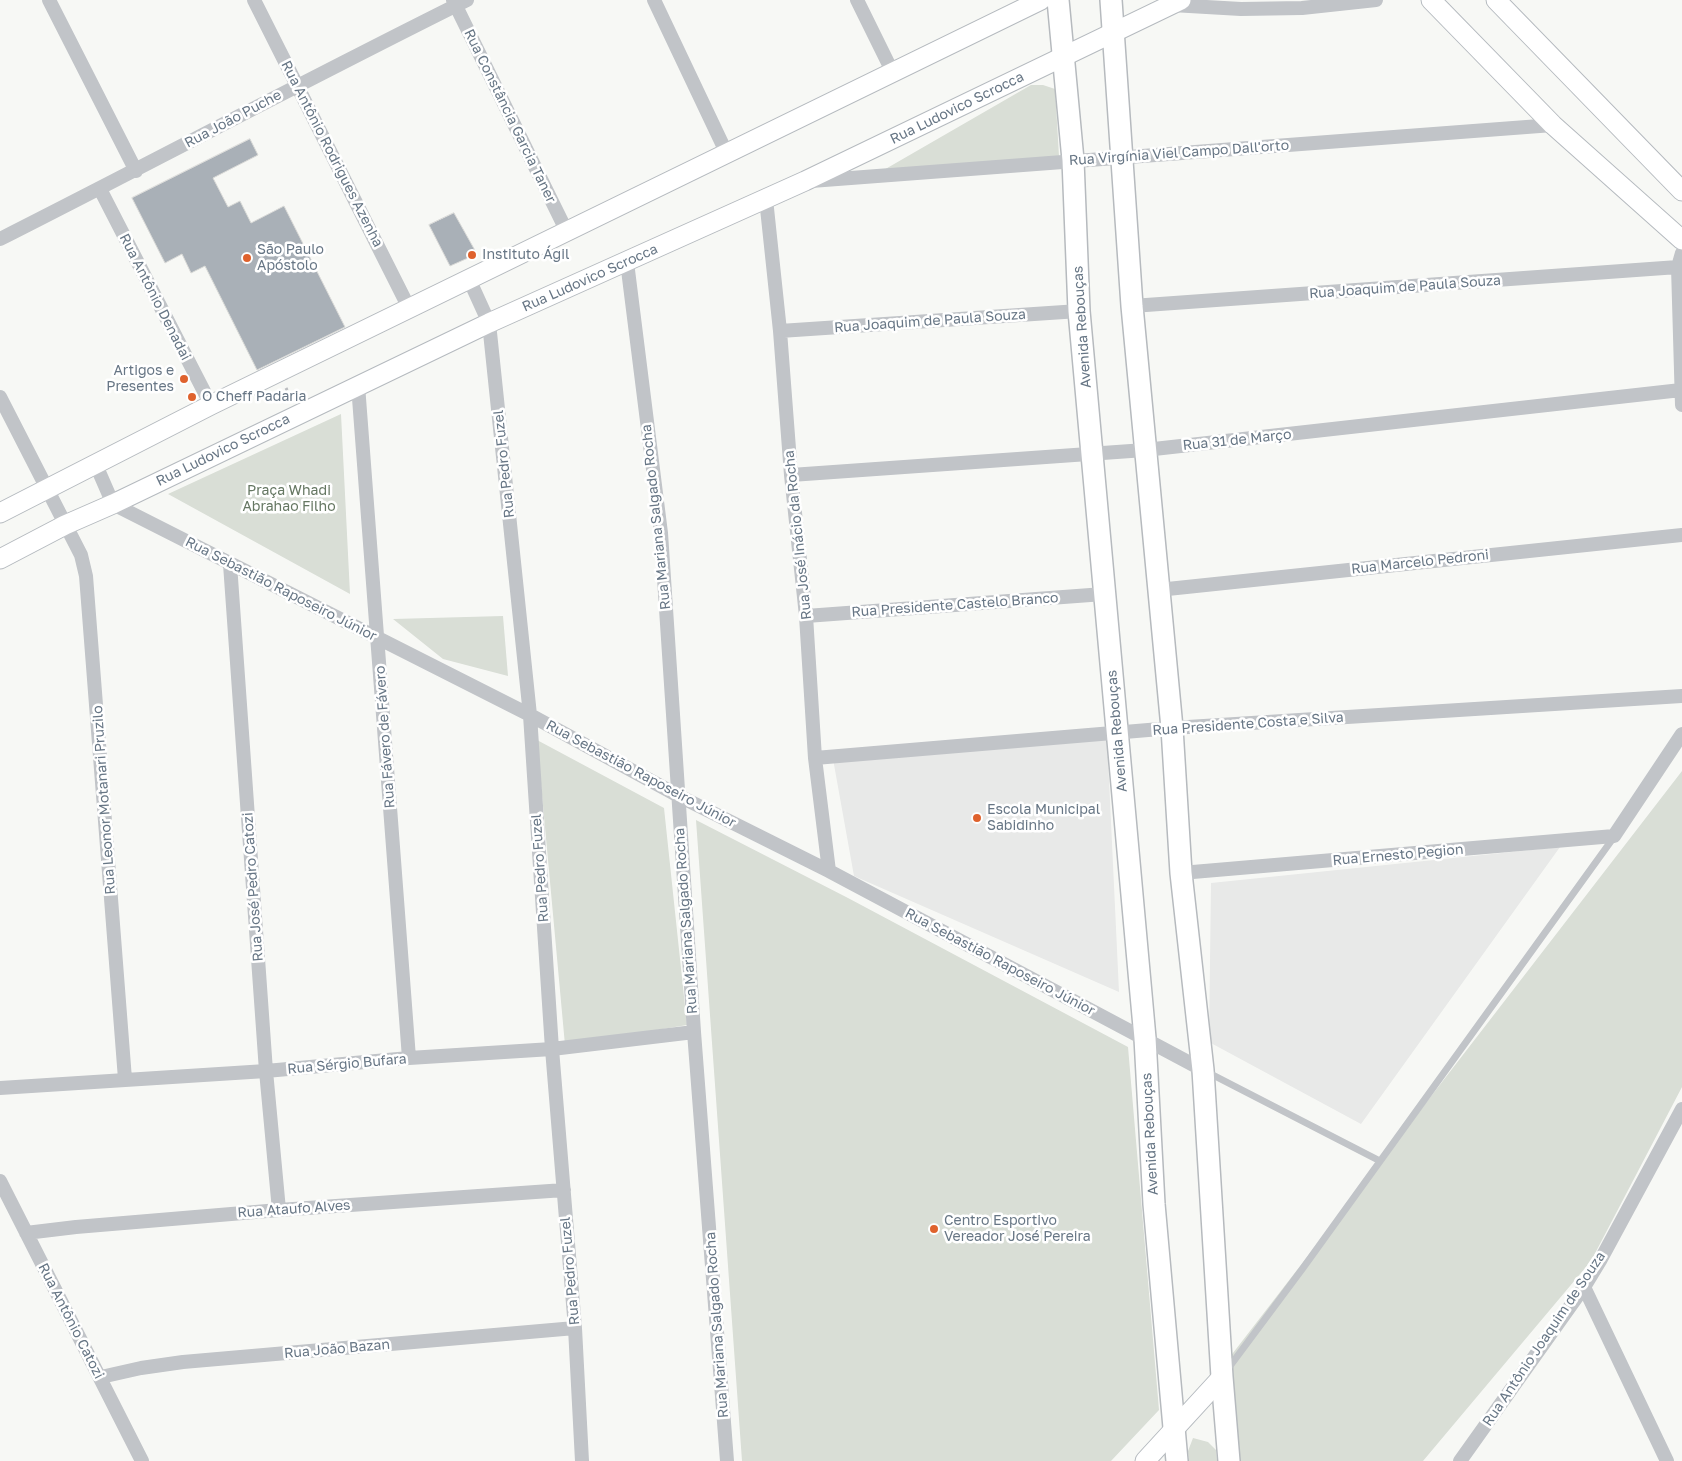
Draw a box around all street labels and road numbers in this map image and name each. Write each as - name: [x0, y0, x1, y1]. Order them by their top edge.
- street label: Rua Constância Garcia Taner: [460, 26, 560, 206]
- street label: Rua Antônio Rodrigues Azenha: [278, 58, 386, 250]
- street label: Rua Ludovico Scrocca: [887, 68, 1027, 148]
- street label: Rua João Puche: [182, 86, 284, 152]
- street label: Rua Virgínia Viel Campo Dall'orto: [1068, 137, 1290, 169]
- street label: Rua Antônio Denadai: [116, 231, 194, 363]
- street label: Rua Ludovico Scrocca: [520, 241, 660, 315]
- street label: Avenida Rebouças: [1069, 265, 1095, 389]
- street label: Rua Joaquim de Paula Souza: [1308, 272, 1502, 302]
- street label: Rua Joaquim de Paula Souza: [833, 306, 1027, 336]
- street label: Rua Pedro Fuzel: [490, 409, 518, 519]
- street label: Rua Ludovico Scrocca: [153, 410, 293, 490]
- street label: Rua Mariana Salgado Rocha: [638, 423, 674, 611]
- street label: Rua 31 de Março: [1182, 426, 1292, 454]
- street label: Rua José Inácio da Rocha: [781, 449, 815, 621]
- street label: Rua Sebastião Raposeiro Júnior: [182, 533, 380, 645]
- street label: Rua Marcelo Pedroni: [1350, 546, 1490, 578]
- street label: Rua Presidente Castelo Branco: [851, 589, 1059, 621]
- street label: Rua Fávero de Fávero: [372, 665, 398, 809]
- street label: Avenida Rebouças: [1103, 669, 1131, 793]
- street label: Rua Leonor Motanari Pruzilo: [89, 705, 119, 895]
- street label: Rua Presidente Costa e Silva: [1152, 709, 1344, 739]
- street label: Rua Sebastião Raposeiro Júnior: [543, 717, 739, 831]
- street label: Rua José Pedro Catozi: [239, 812, 267, 962]
- street label: Rua Pedro Fuzel: [528, 813, 552, 923]
- street label: Rua Mariana Salgado Rocha: [671, 827, 701, 1015]
- street label: Rua Ernesto Pegion: [1332, 841, 1464, 869]
- street label: Rua Sebastião Raposeiro Júnior: [902, 905, 1098, 1019]
- street label: Rua Sérgio Bufara: [287, 1050, 407, 1078]
- street label: Avenida Rebouças: [1138, 1072, 1162, 1196]
- street label: Rua Ataufo Alves: [237, 1197, 351, 1221]
- street label: Rua Pedro Fuzel: [557, 1216, 583, 1326]
- street label: Rua Mariana Salgado Rocha: [702, 1231, 732, 1419]
- street label: Rua Antônio Joaquim de Souza: [1479, 1248, 1609, 1430]
- street label: Rua Antônio Catozi: [35, 1260, 107, 1382]
- street label: Rua João Bazan: [283, 1336, 391, 1362]

